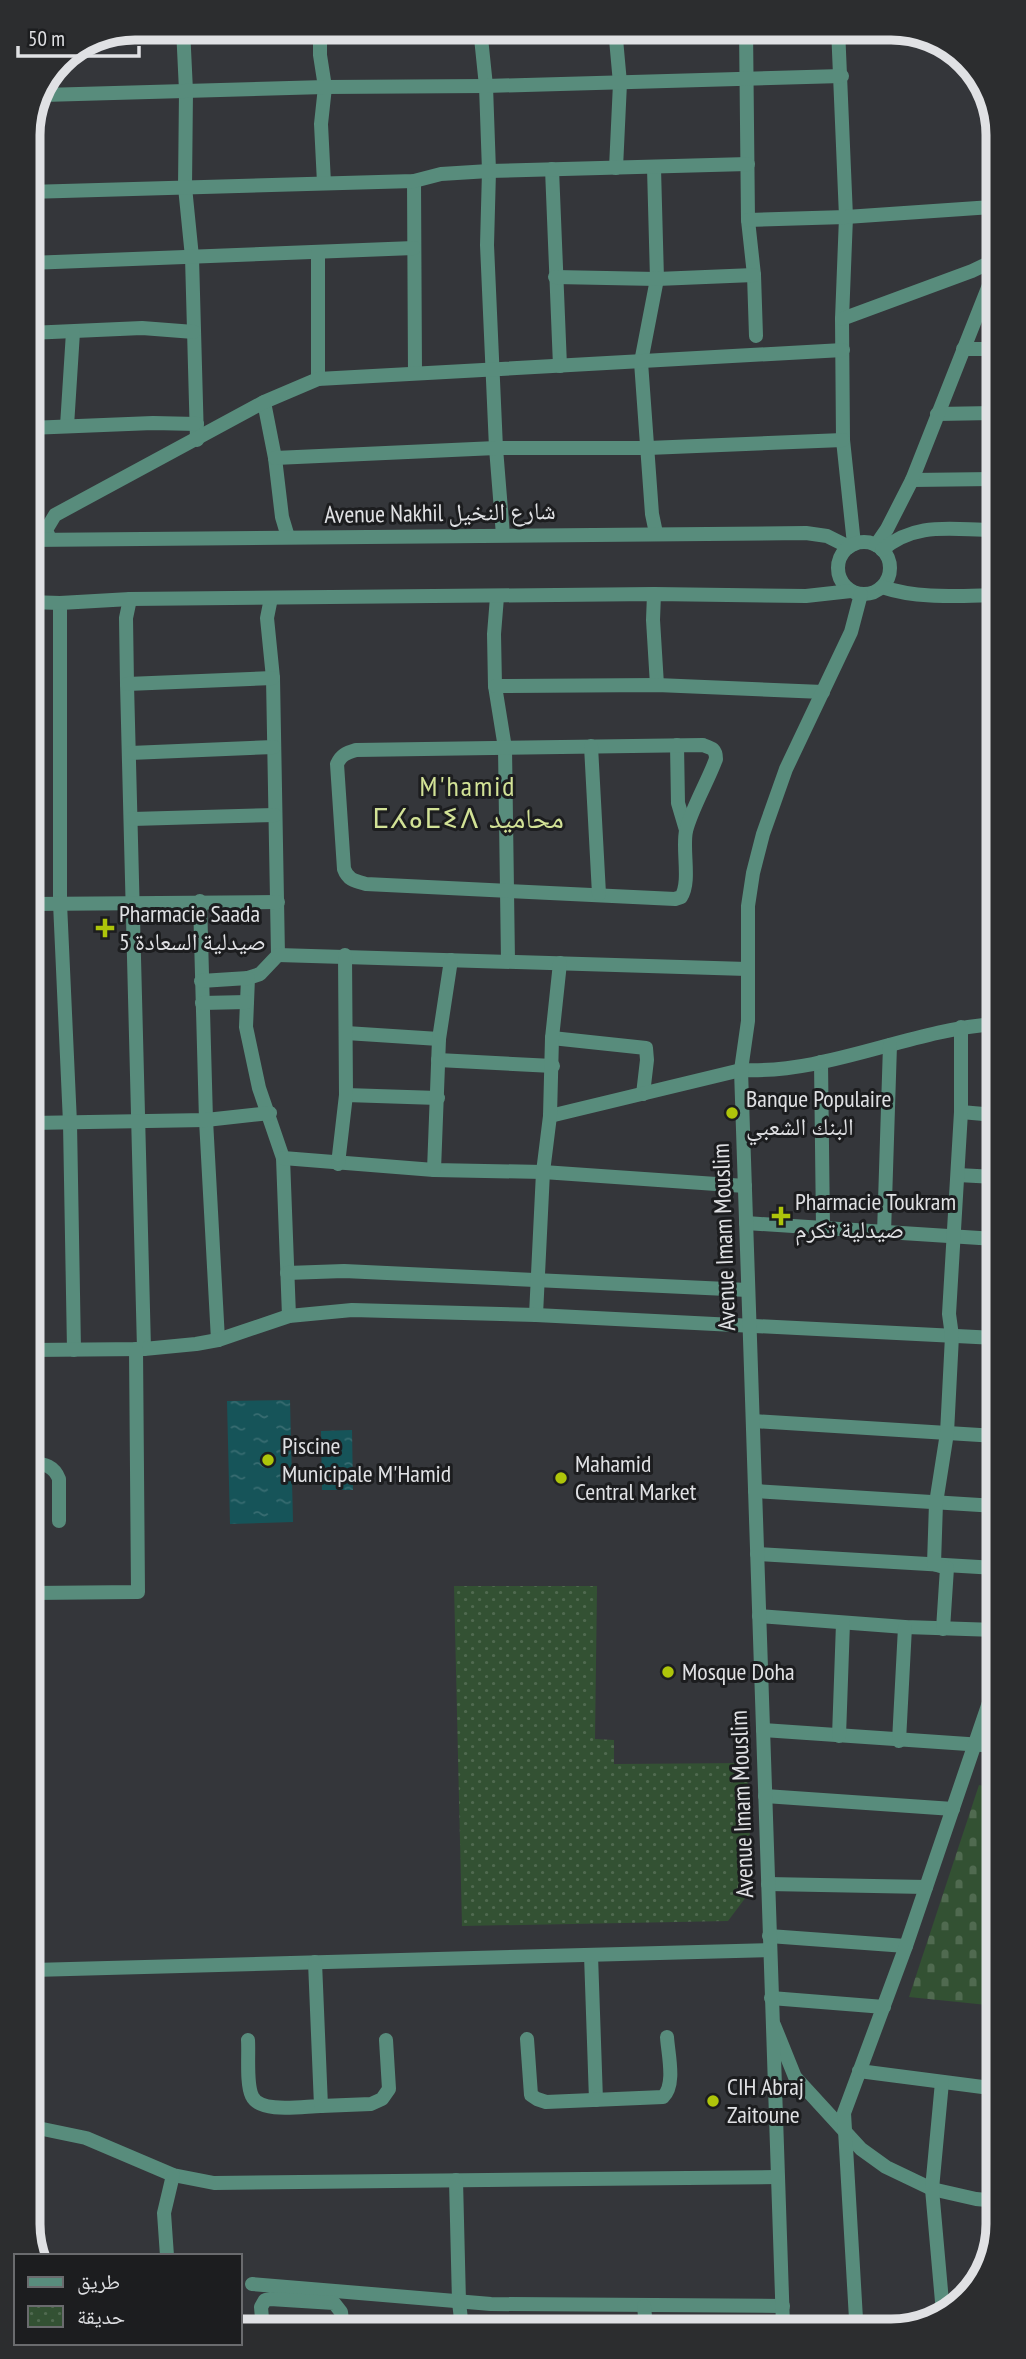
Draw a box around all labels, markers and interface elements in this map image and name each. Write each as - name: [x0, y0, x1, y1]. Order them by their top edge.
- scale bar: [18, 14, 138, 58]
- text: 50 m: [28, 25, 65, 52]
- street label: Avenue Nakhil شارع النخيل: [324, 495, 556, 530]
- district label: M'hamid ⵎⵃⴰⵎⵉⴷ محاميد: [372, 767, 564, 836]
- place label: Pharmacie Saada 5 صيدلية السعادة: [119, 898, 266, 957]
- marker: Pharmacie Saada 5 صيدلية السعادة: [97, 920, 113, 936]
- place label: Banque Populaire البنك الشعبي: [746, 1083, 891, 1146]
- marker: Banque Populaire البنك الشعبي: [724, 1105, 740, 1121]
- street label: Avenue Imam Mouslim: [705, 1143, 742, 1331]
- place label: Pharmacie Toukram صيدلية تكرم: [795, 1186, 956, 1246]
- marker: Pharmacie Toukram صيدلية تكرم: [773, 1208, 789, 1224]
- place label: Piscine Municipale M'Hamid: [282, 1430, 451, 1489]
- place label: Mahamid Central Market: [575, 1448, 697, 1507]
- marker: Piscine Municipale M'Hamid: [260, 1452, 276, 1468]
- marker: Mahamid Central Market: [553, 1470, 569, 1486]
- place label: Mosque Doha: [682, 1656, 795, 1687]
- marker: Mosque Doha: [660, 1664, 676, 1680]
- street label: Avenue Imam Mouslim: [723, 1710, 760, 1898]
- place label: CIH Abraj Zaitoune: [727, 2071, 804, 2130]
- marker: CIH Abraj Zaitoune: [705, 2093, 721, 2109]
- legend: [14, 2254, 242, 2345]
- text: طريق: [77, 2268, 120, 2295]
- text: حديقة: [77, 2303, 125, 2330]

